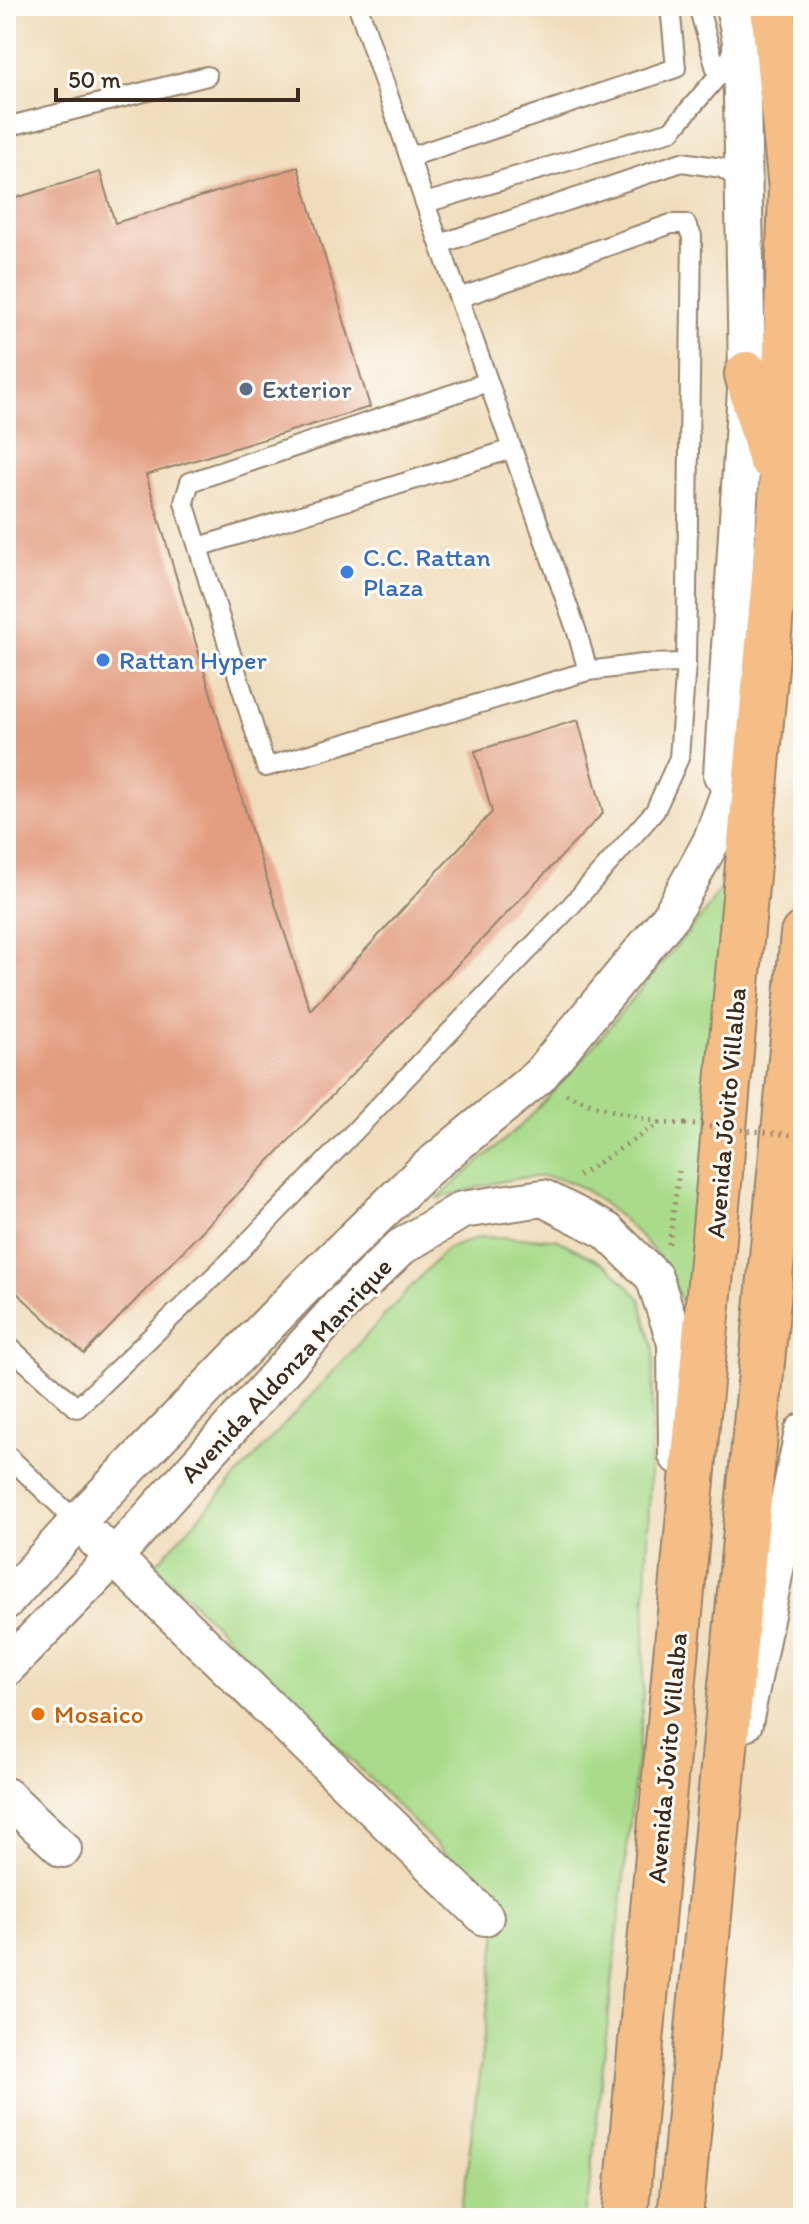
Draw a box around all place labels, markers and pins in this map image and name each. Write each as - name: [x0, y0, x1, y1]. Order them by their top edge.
- place label: Exterior: [262, 373, 352, 405]
- marker: Exterior: [237, 380, 255, 398]
- place label: C.C. Rattan Plaza: [363, 541, 491, 603]
- marker: C.C. Rattan Plaza: [338, 563, 356, 581]
- place label: Rattan Hyper: [119, 644, 268, 676]
- marker: Rattan Hyper: [94, 651, 112, 669]
- place label: Mosaico: [54, 1698, 144, 1730]
- marker: Mosaico: [29, 1705, 47, 1723]

